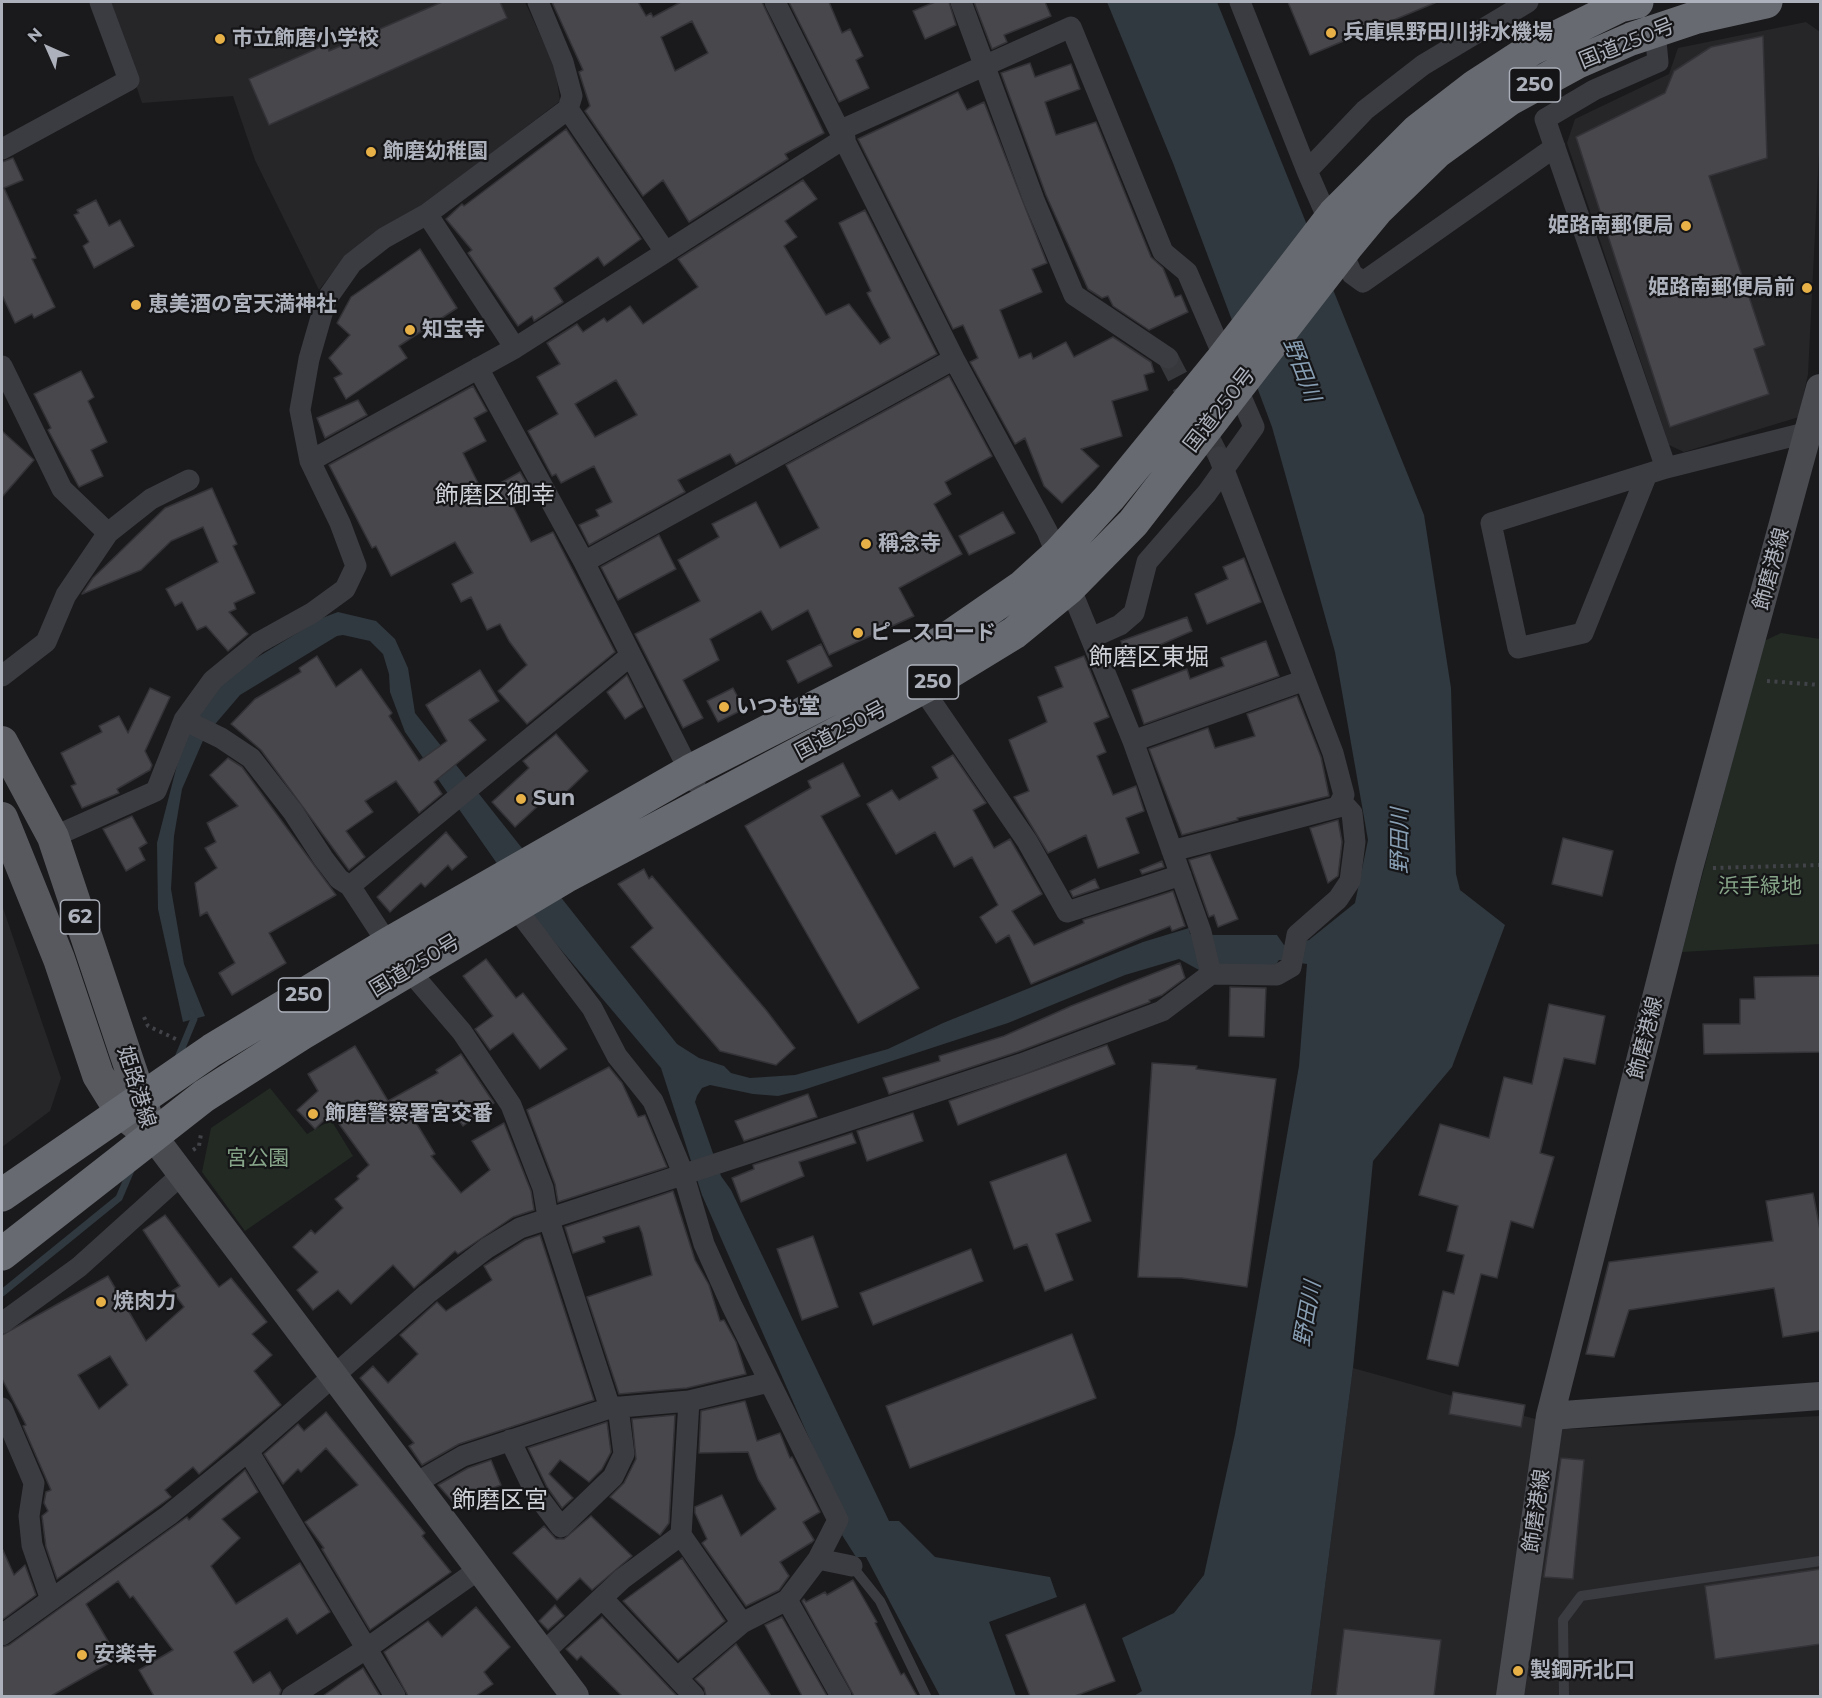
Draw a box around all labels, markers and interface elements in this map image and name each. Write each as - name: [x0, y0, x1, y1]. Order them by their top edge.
- street label: 国道250号: [1576, 13, 1678, 75]
- north arrow: [18, 18, 78, 78]
- place label: 兵庫県野田川排水機場: [1343, 20, 1553, 46]
- text: N: [24, 24, 46, 46]
- place label: 市立飾磨小学校: [232, 26, 379, 52]
- marker: 兵庫県野田川排水機場: [1324, 26, 1338, 40]
- marker: 市立飾磨小学校: [213, 32, 227, 46]
- road number: 250: [1510, 68, 1561, 102]
- place label: 飾磨幼稚園: [383, 139, 488, 165]
- marker: 飾磨幼稚園: [364, 145, 378, 159]
- place label: 姫路南郵便局: [1548, 213, 1674, 239]
- marker: 姫路南郵便局: [1679, 219, 1693, 233]
- place label: 姫路南郵便局前: [1648, 275, 1795, 301]
- marker: 姫路南郵便局前: [1800, 281, 1814, 295]
- place label: 恵美酒の宮天満神社: [148, 292, 337, 318]
- marker: 恵美酒の宮天満神社: [129, 298, 143, 312]
- place label: 知宝寺: [422, 317, 485, 343]
- marker: 知宝寺: [403, 323, 417, 337]
- water label: 野田川: [1277, 334, 1325, 406]
- street label: 国道250号: [1179, 363, 1261, 457]
- district label: 飾磨区御幸: [435, 482, 555, 510]
- street label: 飾磨港線: [1749, 525, 1795, 613]
- place label: 稱念寺: [878, 531, 941, 557]
- marker: 稱念寺: [859, 537, 873, 551]
- place label: ピースロード: [870, 620, 996, 646]
- marker: ピースロード: [851, 626, 865, 640]
- district label: 飾磨区東堀: [1089, 644, 1209, 672]
- road number: 250: [908, 665, 958, 699]
- place label: いつも堂: [736, 694, 820, 720]
- street label: 国道250号: [791, 696, 891, 766]
- marker: いつも堂: [717, 700, 731, 714]
- place label: Sun: [533, 786, 575, 812]
- marker: Sun: [514, 792, 528, 806]
- water label: 野田川: [1388, 808, 1414, 874]
- park label: 浜手緑地: [1718, 874, 1802, 900]
- road number: 62: [60, 900, 100, 934]
- street label: 国道250号: [365, 929, 465, 1003]
- road number: 250: [278, 978, 330, 1012]
- street label: 飾磨港線: [1624, 994, 1668, 1082]
- street label: 姫路港線: [112, 1043, 160, 1131]
- place label: 飾磨警察署宮交番: [325, 1101, 493, 1127]
- marker: 飾磨警察署宮交番: [306, 1107, 320, 1121]
- park label: 宮公園: [227, 1146, 289, 1172]
- water label: 野田川: [1289, 1279, 1327, 1349]
- place label: 焼肉力: [113, 1289, 176, 1315]
- marker: 焼肉力: [94, 1295, 108, 1309]
- street label: 飾磨港線: [1519, 1468, 1555, 1554]
- district label: 飾磨区宮: [452, 1487, 548, 1515]
- place label: 安楽寺: [94, 1642, 157, 1668]
- marker: 安楽寺: [75, 1648, 89, 1662]
- place label: 製鋼所北口: [1530, 1658, 1635, 1684]
- marker: 製鋼所北口: [1511, 1664, 1525, 1678]

